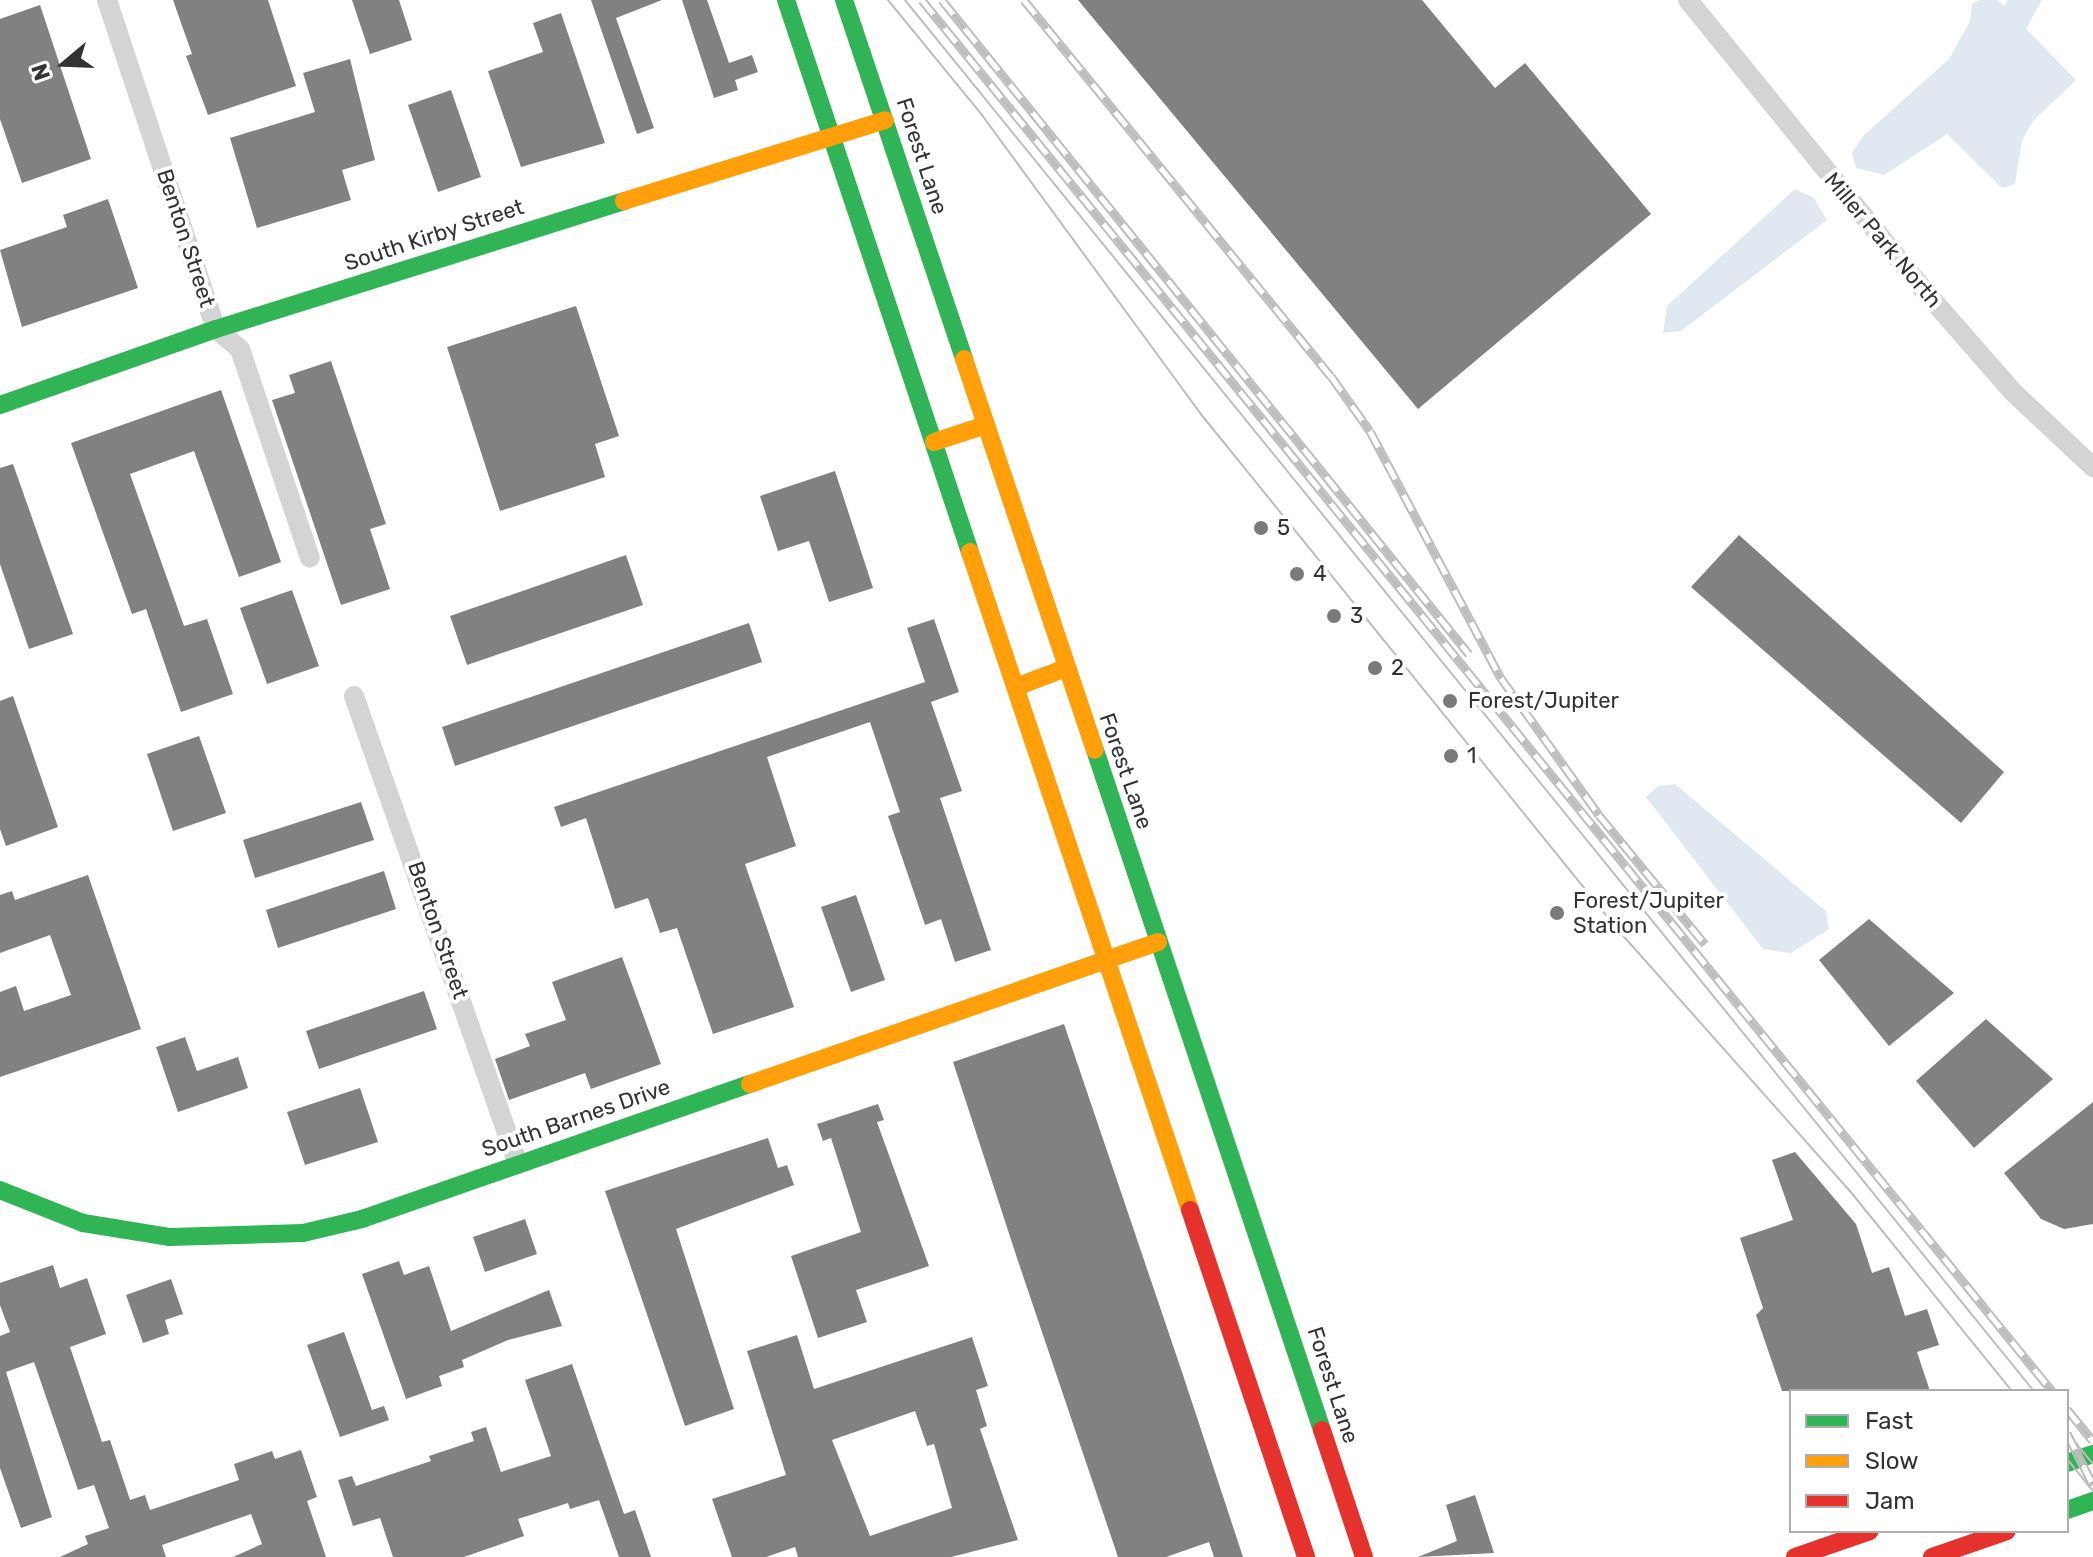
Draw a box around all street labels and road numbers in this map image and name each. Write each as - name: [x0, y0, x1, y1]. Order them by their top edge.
- street label: Forest Lane: [891, 94, 953, 218]
- street label: Benton Street: [151, 166, 221, 310]
- street label: Miller Park North: [1819, 167, 1947, 313]
- street label: South Kirby Street: [341, 193, 527, 277]
- street label: Forest Lane: [1094, 709, 1158, 833]
- street label: Benton Street: [402, 858, 474, 1002]
- street label: South Barnes Drive: [478, 1073, 674, 1163]
- street label: Forest Lane: [1302, 1323, 1364, 1447]

